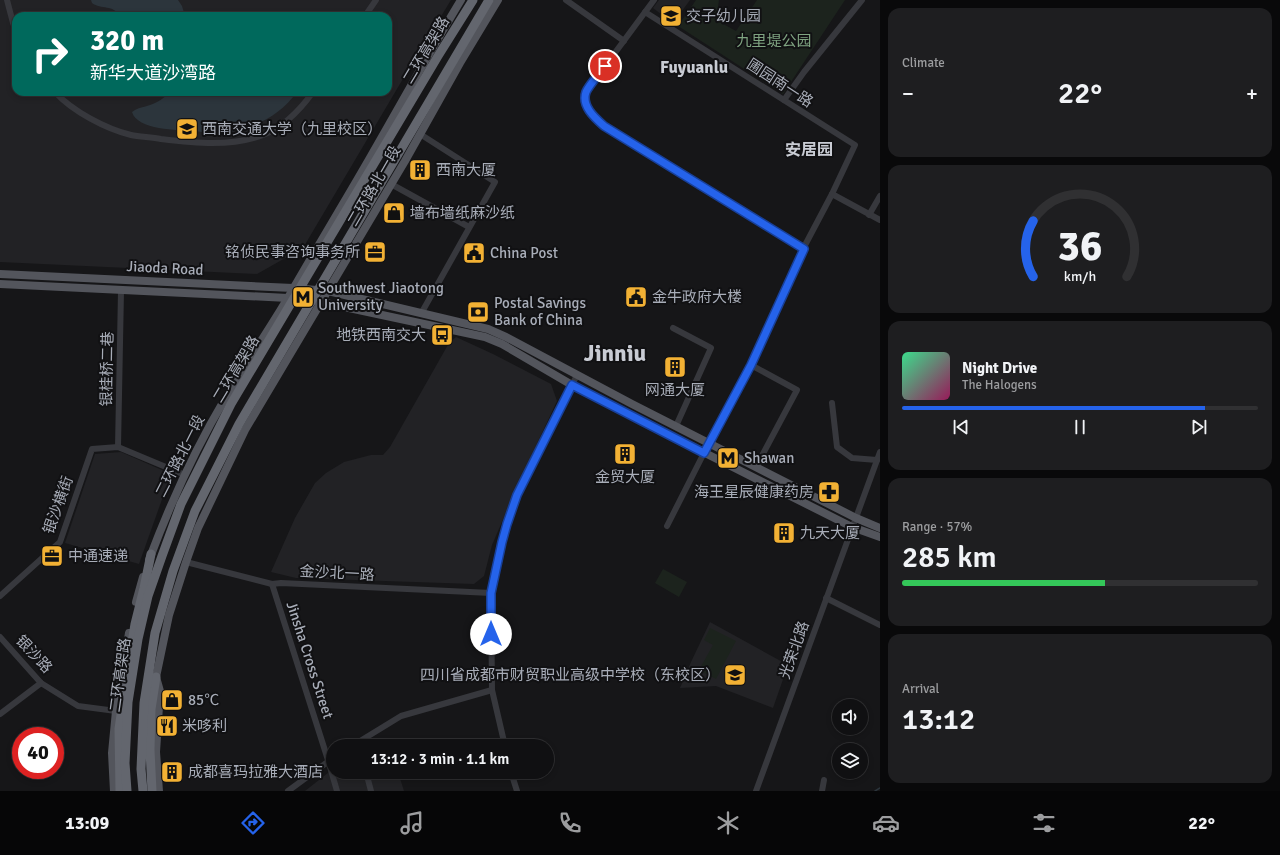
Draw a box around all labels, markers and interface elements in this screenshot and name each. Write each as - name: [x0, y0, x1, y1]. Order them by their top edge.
- school or university icon: 交子幼儿园: [658, 3, 684, 29]
- place label: 交子幼儿园: [686, 7, 761, 25]
- street label: 二环高架路: [399, 13, 453, 87]
- text: 320 m: [90, 24, 164, 58]
- icon: right: [24, 28, 76, 80]
- park label: 九里堤公园: [736, 32, 812, 50]
- pin: [588, 49, 622, 83]
- icon: arrive: [594, 55, 616, 77]
- street label: 圃园南一路: [744, 55, 816, 111]
- text: Climate: [902, 55, 945, 71]
- district label: Fuyuanlu: [660, 57, 728, 78]
- text: 新华大道沙湾路: [90, 62, 216, 84]
- text: 22°: [1058, 75, 1102, 112]
- text: −: [902, 80, 914, 107]
- text: +: [1246, 80, 1258, 107]
- school or university icon: 西南交通大学（九里校区）: [174, 116, 200, 142]
- place label: 西南交通大学（九里校区）: [202, 120, 382, 138]
- district label: 安居园: [785, 140, 833, 160]
- street label: 二环路北一段: [344, 143, 404, 229]
- building icon: 西南大厦: [407, 157, 433, 183]
- place label: 西南大厦: [436, 161, 496, 179]
- shop icon: 墙布墙纸麻沙纸: [381, 200, 407, 226]
- place label: 墙布墙纸麻沙纸: [410, 204, 515, 222]
- text: 36: [1058, 221, 1102, 272]
- office icon: 铭侦民事咨询事务所: [362, 239, 388, 265]
- public building icon: China Post: [461, 240, 487, 266]
- place label: 铭侦民事咨询事务所: [225, 243, 360, 261]
- place label: China Post: [490, 244, 558, 262]
- street label: Jiaoda Road: [126, 257, 204, 279]
- text: km/h: [1064, 267, 1096, 284]
- place label: Southwest Jiaotong University: [318, 279, 444, 314]
- metro station icon: Southwest Jiaotong University: [290, 284, 316, 310]
- public building icon: 金牛政府大楼: [623, 284, 649, 310]
- place label: 金牛政府大楼: [652, 288, 742, 306]
- place label: Postal Savings Bank of China: [494, 294, 587, 329]
- bank icon: Postal Savings Bank of China: [465, 299, 491, 325]
- bus stop icon: 地铁西南交大: [429, 322, 455, 348]
- place label: 地铁西南交大: [336, 326, 426, 344]
- street label: 银桂桥二巷: [97, 331, 117, 407]
- street label: 二环高架路: [209, 332, 263, 406]
- district label: Jinniu: [584, 339, 646, 368]
- building icon: 网通大厦: [662, 354, 688, 380]
- text: Night Drive: [962, 359, 1037, 377]
- text: The Halogens: [962, 377, 1037, 393]
- place label: 网通大厦: [645, 381, 705, 399]
- street label: 二环路北一段: [152, 412, 208, 500]
- icon: previous: [950, 416, 972, 438]
- icon: pause: [1069, 416, 1091, 438]
- icon: next: [1188, 416, 1210, 438]
- building icon: 金贸大厦: [612, 441, 638, 467]
- metro station icon: Shawan: [715, 445, 741, 471]
- place label: Shawan: [744, 449, 794, 467]
- place label: 金贸大厦: [595, 468, 655, 486]
- street label: 银沙横街: [39, 474, 77, 536]
- pharmacy icon: 海王星辰健康药房: [816, 479, 842, 505]
- place label: 海王星辰健康药房: [694, 483, 814, 501]
- text: Range · 57%: [902, 519, 972, 535]
- building icon: 九天大厦: [771, 520, 797, 546]
- place label: 九天大厦: [800, 524, 860, 542]
- text: 285 km: [902, 539, 997, 576]
- office icon: 中通速递: [39, 543, 65, 569]
- place label: 中通速递: [68, 547, 128, 565]
- street label: 金沙北一路: [299, 562, 375, 584]
- street label: Jinsha Cross Street: [283, 599, 337, 721]
- position arrow: [470, 613, 512, 655]
- street label: 光荣北路: [775, 619, 813, 681]
- street label: 银沙路: [12, 631, 56, 677]
- street label: 二环高架路: [106, 637, 134, 713]
- school or university icon: 四川省成都市财贸职业高级中学校（东校区）: [722, 662, 748, 688]
- place label: 四川省成都市财贸职业高级中学校（东校区）: [420, 666, 720, 684]
- text: Arrival: [902, 681, 939, 697]
- shop icon: 85℃: [159, 687, 185, 713]
- place label: 85℃: [188, 691, 219, 709]
- map controls: [832, 699, 868, 779]
- button: sound: [832, 699, 868, 735]
- text: 13:12: [902, 701, 975, 738]
- restaurant icon: 米哆利: [154, 713, 180, 739]
- place label: 米哆利: [182, 717, 227, 735]
- speed limit sign: 40: [12, 727, 64, 779]
- button: layers: [832, 743, 868, 779]
- text: 13:12 · 3 min · 1.1 km: [371, 750, 509, 768]
- building icon: 成都喜玛拉雅大酒店: [159, 759, 185, 785]
- place label: 成都喜玛拉雅大酒店: [188, 763, 323, 781]
- icon: directions: [239, 809, 267, 837]
- icon: music: [398, 809, 426, 837]
- icon: phone: [556, 809, 584, 837]
- icon: climate: [714, 809, 742, 837]
- icon: car: [872, 809, 900, 837]
- icon: filters: [1030, 809, 1058, 837]
- text: 13:09: [65, 812, 109, 834]
- text: 22°: [1188, 812, 1215, 834]

